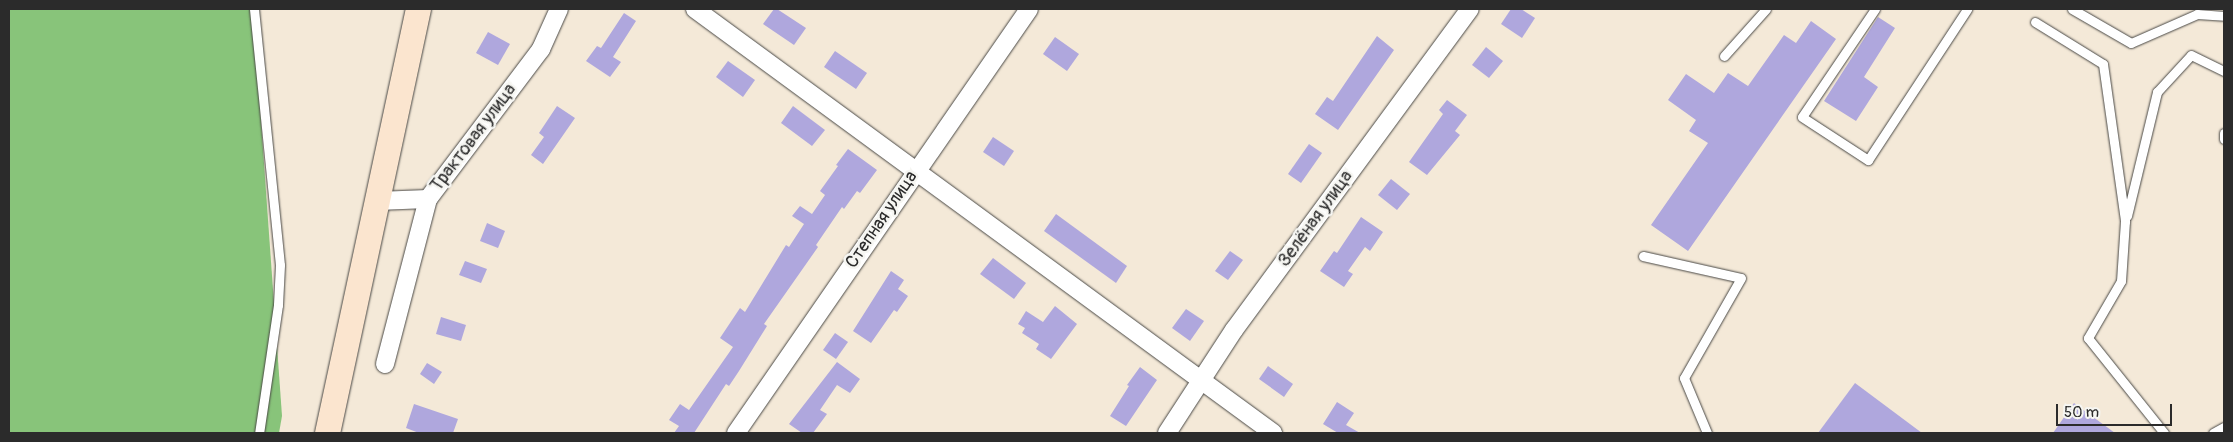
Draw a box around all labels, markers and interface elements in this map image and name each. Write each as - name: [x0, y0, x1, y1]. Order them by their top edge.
- street label: Трактовая улица: [426, 80, 522, 196]
- street label: Степная улица: [842, 167, 922, 273]
- street label: Зелёная улица: [1274, 167, 1358, 271]
- scale bar: [2058, 394, 2174, 426]
- text: 50 m: [2064, 403, 2099, 422]

